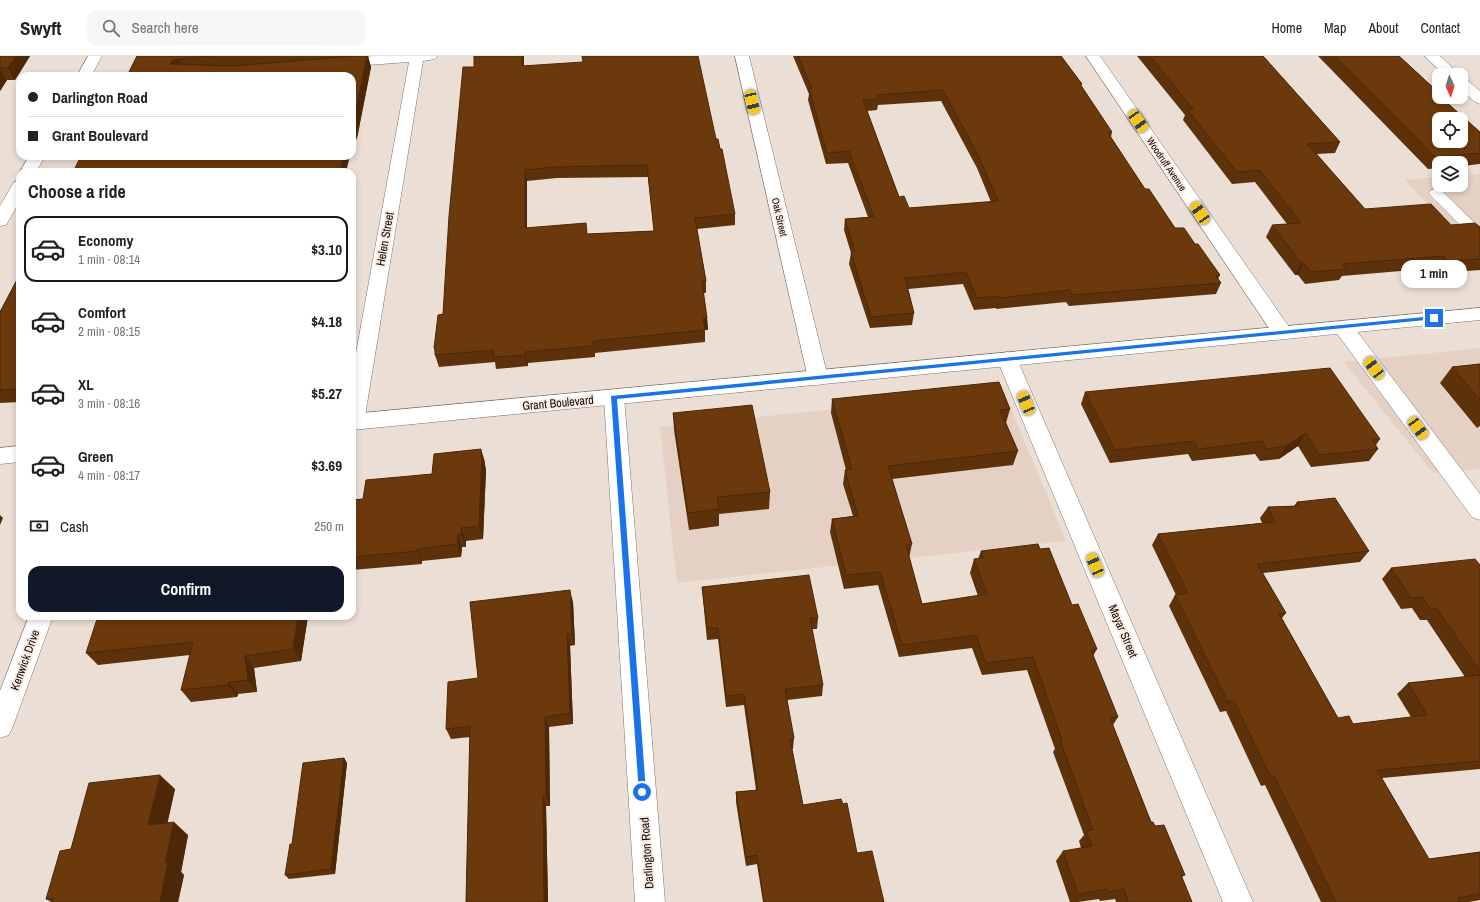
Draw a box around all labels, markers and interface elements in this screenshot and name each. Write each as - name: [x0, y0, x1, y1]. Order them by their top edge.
- search box: [86, 10, 366, 46]
- text: Swyft: [20, 15, 62, 41]
- icon: search: [100, 17, 122, 39]
- text: Search here: [132, 17, 199, 38]
- text: Home: [1271, 19, 1302, 37]
- text: Map: [1324, 19, 1346, 37]
- text: About: [1368, 19, 1398, 37]
- text: Contact: [1420, 19, 1460, 37]
- north arrow: [1432, 68, 1468, 104]
- map controls: [1432, 68, 1468, 192]
- text: Darlington Road: [52, 87, 148, 108]
- car: [743, 89, 761, 115]
- car: [1126, 108, 1150, 134]
- button: locate: [1432, 112, 1468, 148]
- text: Grant Boulevard: [52, 125, 148, 146]
- street label: Woodruff Avenue: [1144, 135, 1190, 194]
- button: layers: [1432, 156, 1468, 192]
- text: Choose a ride: [28, 179, 126, 204]
- street label: Oak Street: [769, 197, 790, 238]
- car: [1188, 200, 1212, 226]
- street label: Helen Street: [372, 210, 398, 267]
- text: Economy: [78, 230, 133, 251]
- icon: car: [30, 231, 66, 267]
- text: $3.10: [311, 239, 342, 260]
- text: 1 min · 08:14: [78, 251, 140, 268]
- callout: 1 min: [1401, 260, 1467, 288]
- text: 1 min: [1420, 265, 1448, 282]
- text: Comfort: [78, 302, 126, 323]
- icon: car: [30, 303, 66, 339]
- route end: [1425, 309, 1443, 327]
- text: $4.18: [311, 311, 342, 332]
- text: 2 min · 08:15: [78, 323, 140, 340]
- car: [1362, 355, 1386, 381]
- text: XL: [78, 374, 94, 395]
- icon: car: [30, 375, 66, 411]
- text: $5.27: [311, 383, 342, 404]
- car: [1016, 390, 1036, 416]
- street label: Grant Boulevard: [522, 392, 594, 414]
- text: 3 min · 08:16: [78, 395, 140, 412]
- car: [1406, 415, 1430, 441]
- text: Green: [78, 446, 114, 467]
- icon: car: [30, 447, 66, 483]
- text: $3.69: [311, 455, 342, 476]
- text: 4 min · 08:17: [78, 467, 140, 484]
- icon: cash: [28, 515, 50, 537]
- text: Cash: [60, 516, 89, 537]
- text: 250 m: [314, 518, 344, 535]
- car: [1085, 552, 1105, 578]
- button: Confirm: [28, 566, 344, 612]
- street label: Mayar Street: [1105, 602, 1141, 660]
- street label: Kenwick Drive: [7, 627, 43, 693]
- route start: [633, 783, 651, 801]
- street label: Darlington Road: [637, 817, 657, 889]

